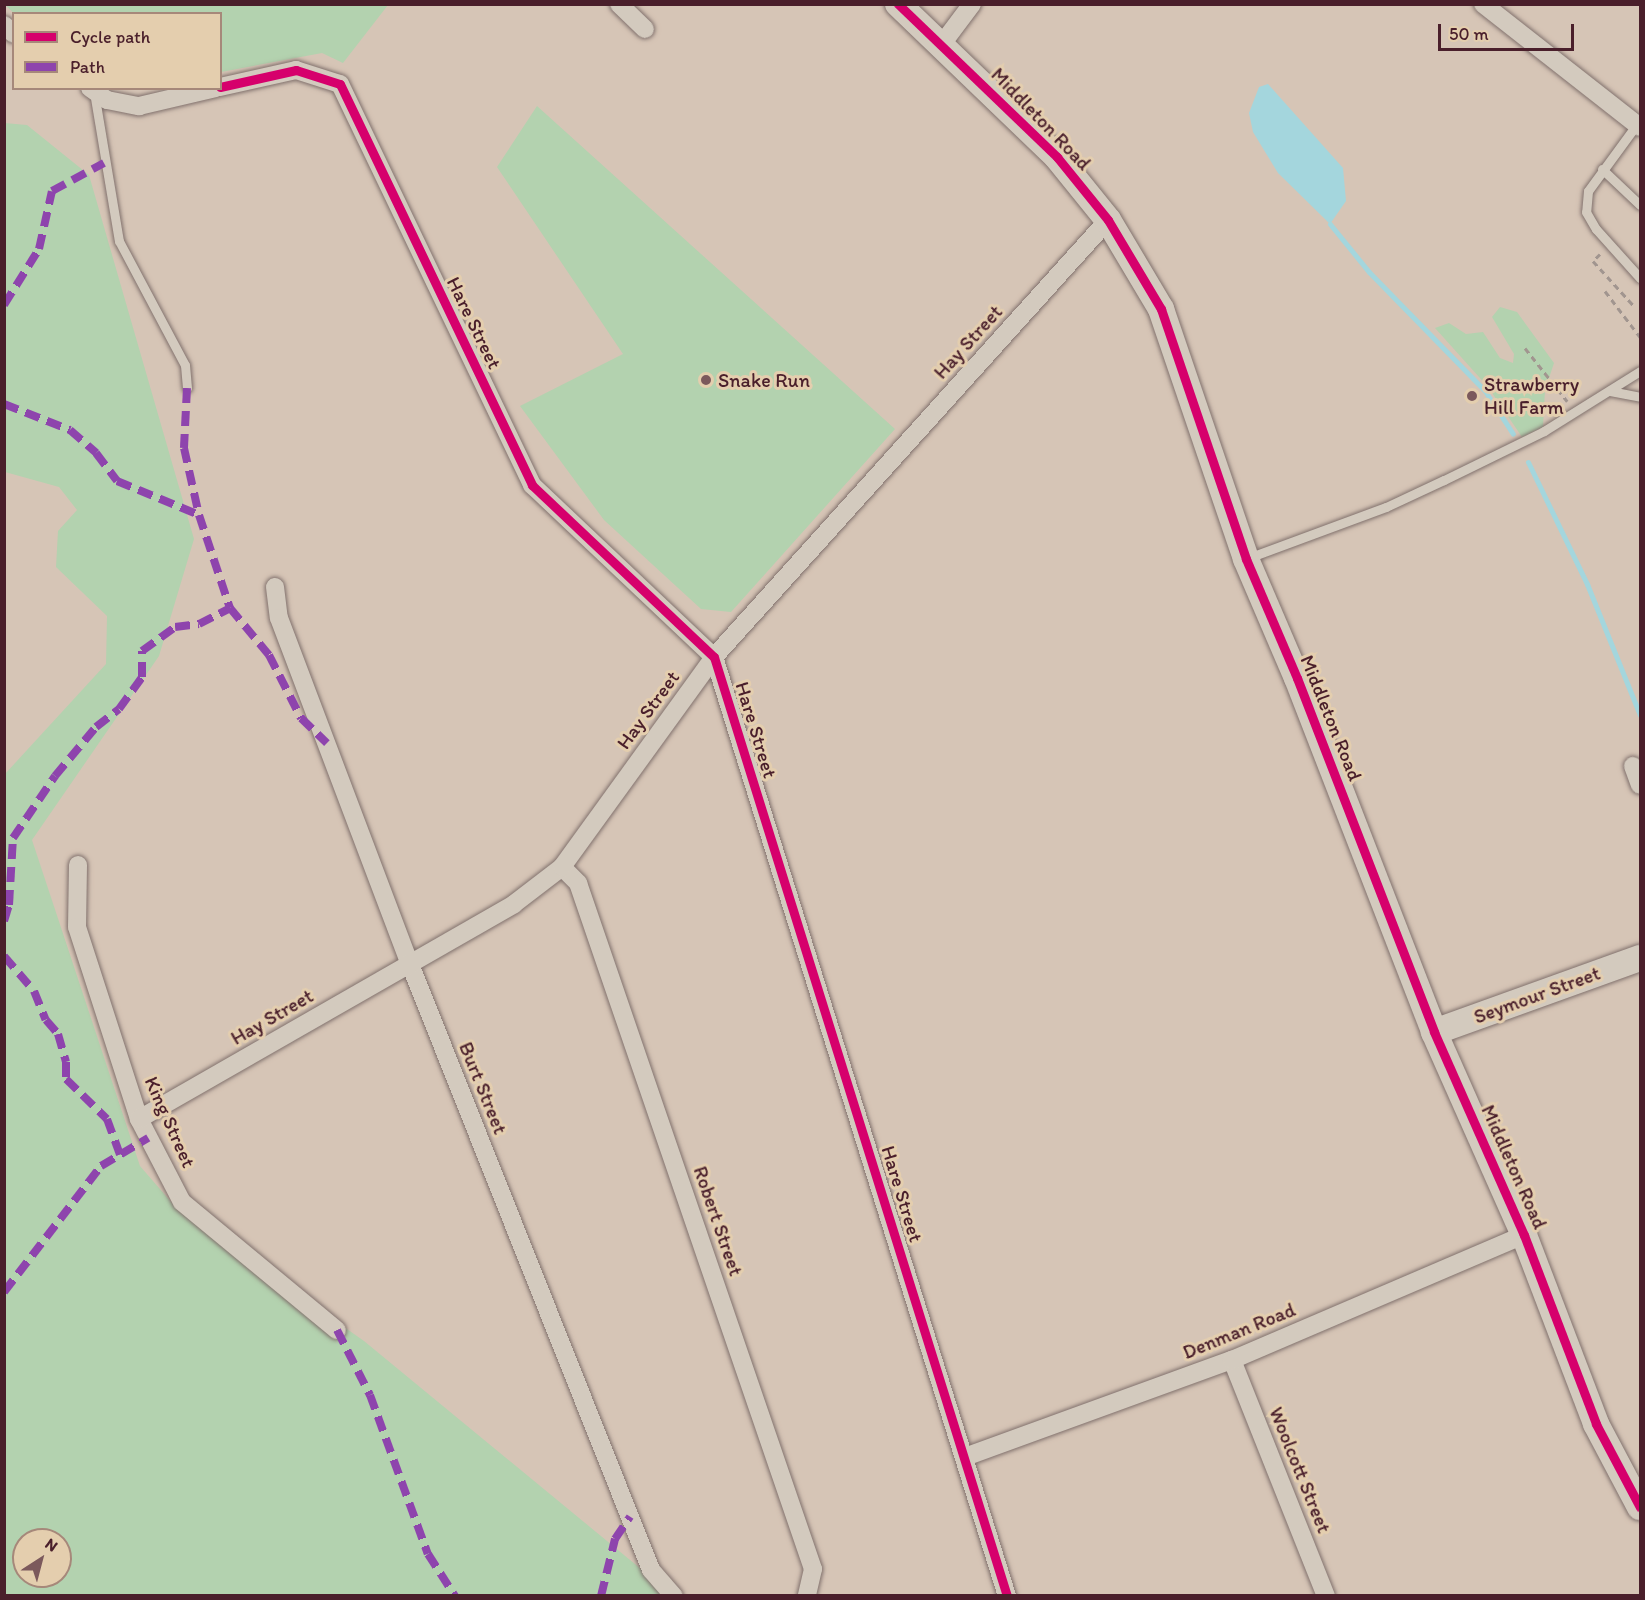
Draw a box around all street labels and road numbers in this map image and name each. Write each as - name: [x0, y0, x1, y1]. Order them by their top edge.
- street label: Middleton Road: [986, 63, 1096, 175]
- street label: Hare Street: [442, 273, 506, 373]
- street label: Hay Street: [929, 300, 1007, 384]
- street label: Middleton Road: [1295, 652, 1367, 784]
- street label: Hay Street: [612, 666, 684, 754]
- street label: Hare Street: [730, 679, 782, 781]
- street label: Seymour Street: [1470, 961, 1604, 1029]
- street label: Hay Street: [227, 984, 317, 1050]
- street label: Burt Street: [454, 1039, 512, 1137]
- street label: King Street: [139, 1073, 201, 1171]
- street label: Middleton Road: [1476, 1101, 1552, 1233]
- street label: Hare Street: [876, 1143, 928, 1245]
- street label: Robert Street: [688, 1163, 748, 1279]
- street label: Denman Road: [1179, 1298, 1299, 1364]
- street label: Woolcott Street: [1264, 1404, 1336, 1536]

